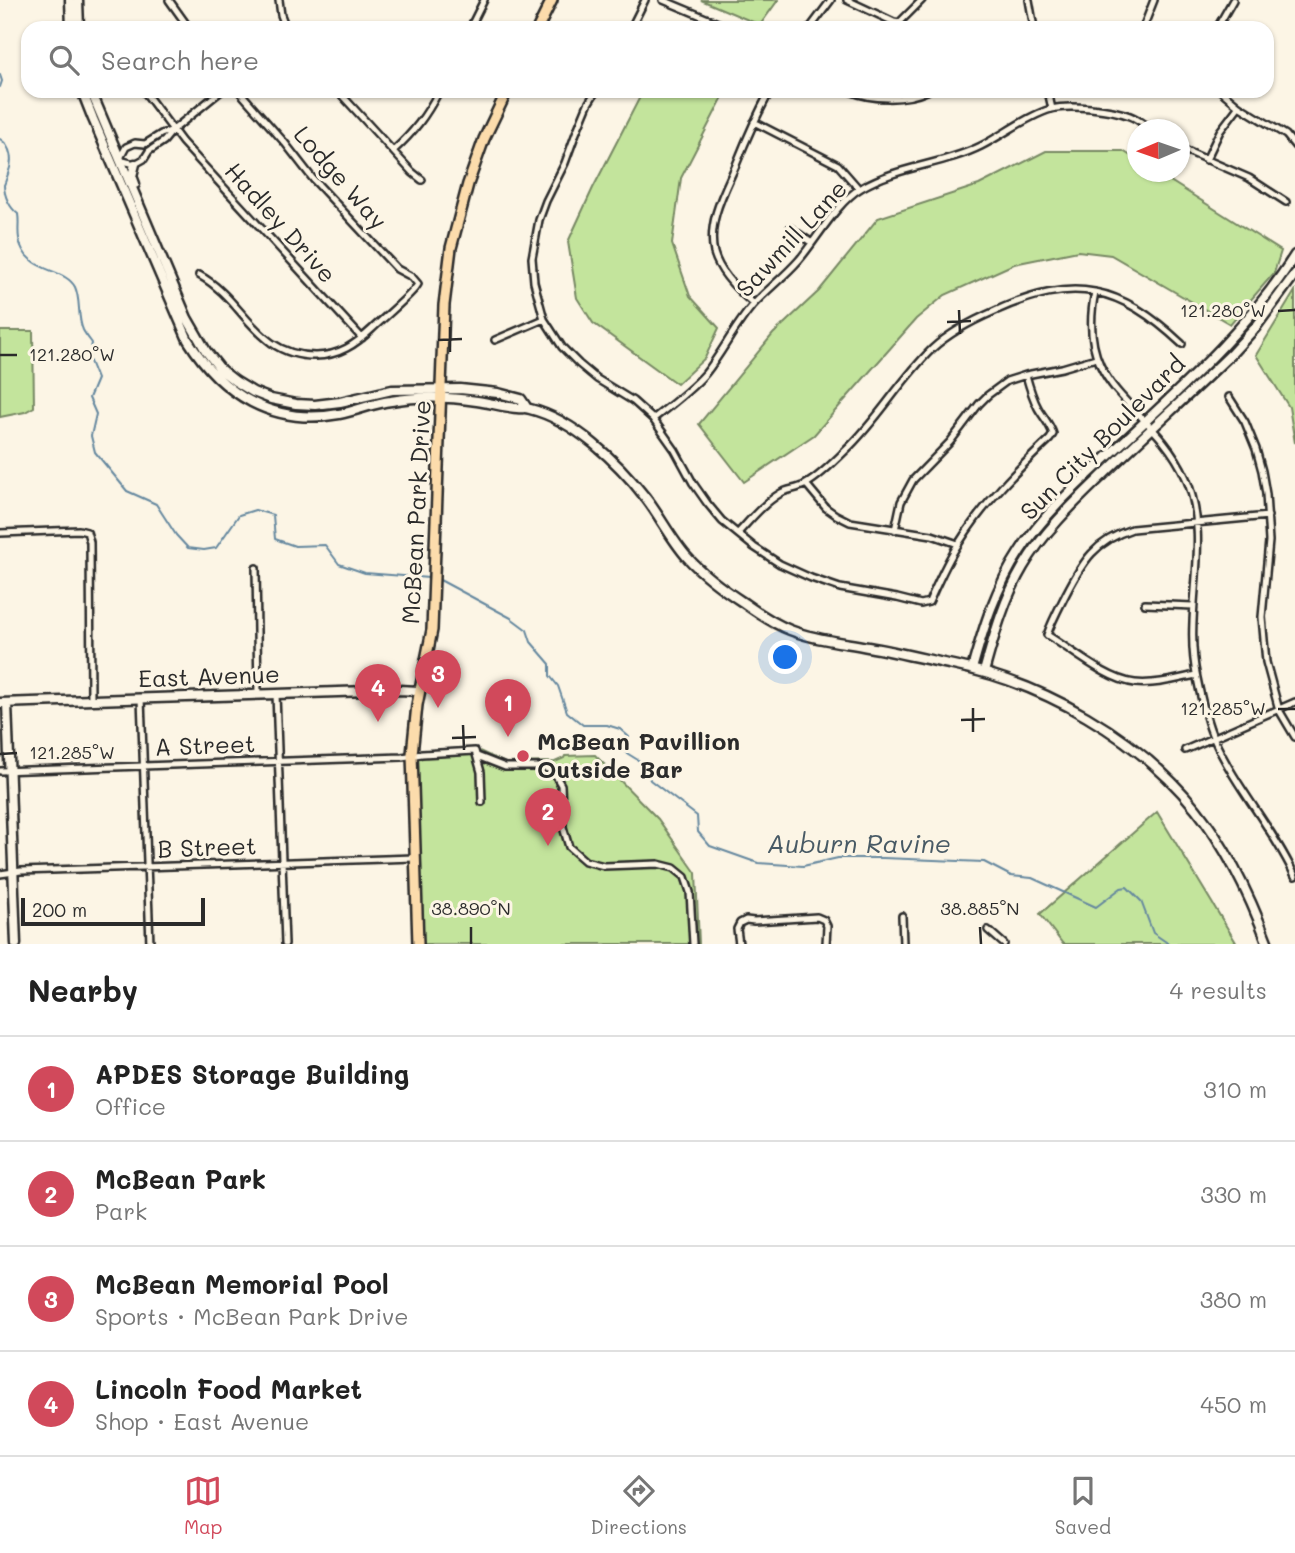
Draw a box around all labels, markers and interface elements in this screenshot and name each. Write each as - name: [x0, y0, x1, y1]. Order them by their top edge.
- search box: [21, 21, 1274, 98]
- icon: search: [45, 41, 83, 79]
- text: Search here: [101, 43, 259, 77]
- street label: Lodge Way: [288, 119, 395, 235]
- north arrow: [1127, 119, 1190, 182]
- street label: Hadley Drive: [219, 155, 343, 289]
- street label: Sawmill Lane: [729, 173, 853, 303]
- text: 121.280°W: [1180, 298, 1266, 322]
- text: 121.280°W: [29, 342, 115, 366]
- street label: Sun City Boulevard: [1013, 348, 1191, 526]
- street label: McBean Park Drive: [394, 399, 437, 625]
- your location: [768, 640, 802, 674]
- pin: 3: [415, 650, 461, 708]
- street label: East Avenue: [138, 658, 280, 693]
- pin: 4: [355, 664, 401, 722]
- pin: 1: [485, 679, 531, 737]
- text: 121.285°W: [1180, 696, 1266, 720]
- place label: McBean Pavillion Outside Bar: [537, 725, 740, 784]
- street label: A Street: [154, 727, 256, 762]
- text: 121.285°W: [29, 740, 115, 764]
- marker: McBean Pavillion Outside Bar: [515, 748, 531, 764]
- pin: 2: [525, 788, 571, 846]
- water label: Auburn Ravine: [767, 826, 951, 860]
- street label: B Street: [157, 829, 257, 864]
- scale bar: [21, 895, 205, 927]
- text: 38.890°N: [431, 896, 511, 920]
- text: 38.885°N: [940, 896, 1020, 920]
- text: 200 m: [32, 897, 87, 922]
- text: Nearby: [28, 970, 138, 1010]
- text: 4 results: [1170, 975, 1267, 1005]
- text: APDES Storage Building: [95, 1057, 409, 1091]
- text: 1: [46, 1074, 56, 1104]
- text: 310 m: [1203, 1074, 1267, 1104]
- text: Office: [95, 1091, 166, 1121]
- text: McBean Park: [95, 1162, 266, 1196]
- text: 2: [45, 1179, 57, 1209]
- text: 330 m: [1200, 1179, 1267, 1209]
- text: Park: [95, 1196, 147, 1226]
- text: McBean Memorial Pool: [95, 1267, 389, 1301]
- text: 3: [44, 1284, 58, 1314]
- text: 380 m: [1200, 1284, 1267, 1314]
- text: Sports · McBean Park Drive: [95, 1301, 408, 1331]
- text: Lincoln Food Market: [95, 1372, 362, 1406]
- text: 4: [44, 1389, 58, 1419]
- text: 450 m: [1200, 1389, 1267, 1419]
- text: Shop · East Avenue: [95, 1406, 309, 1436]
- tab: Map: [184, 1472, 223, 1539]
- tab: Directions: [590, 1472, 687, 1539]
- tab: Saved: [1055, 1472, 1111, 1539]

